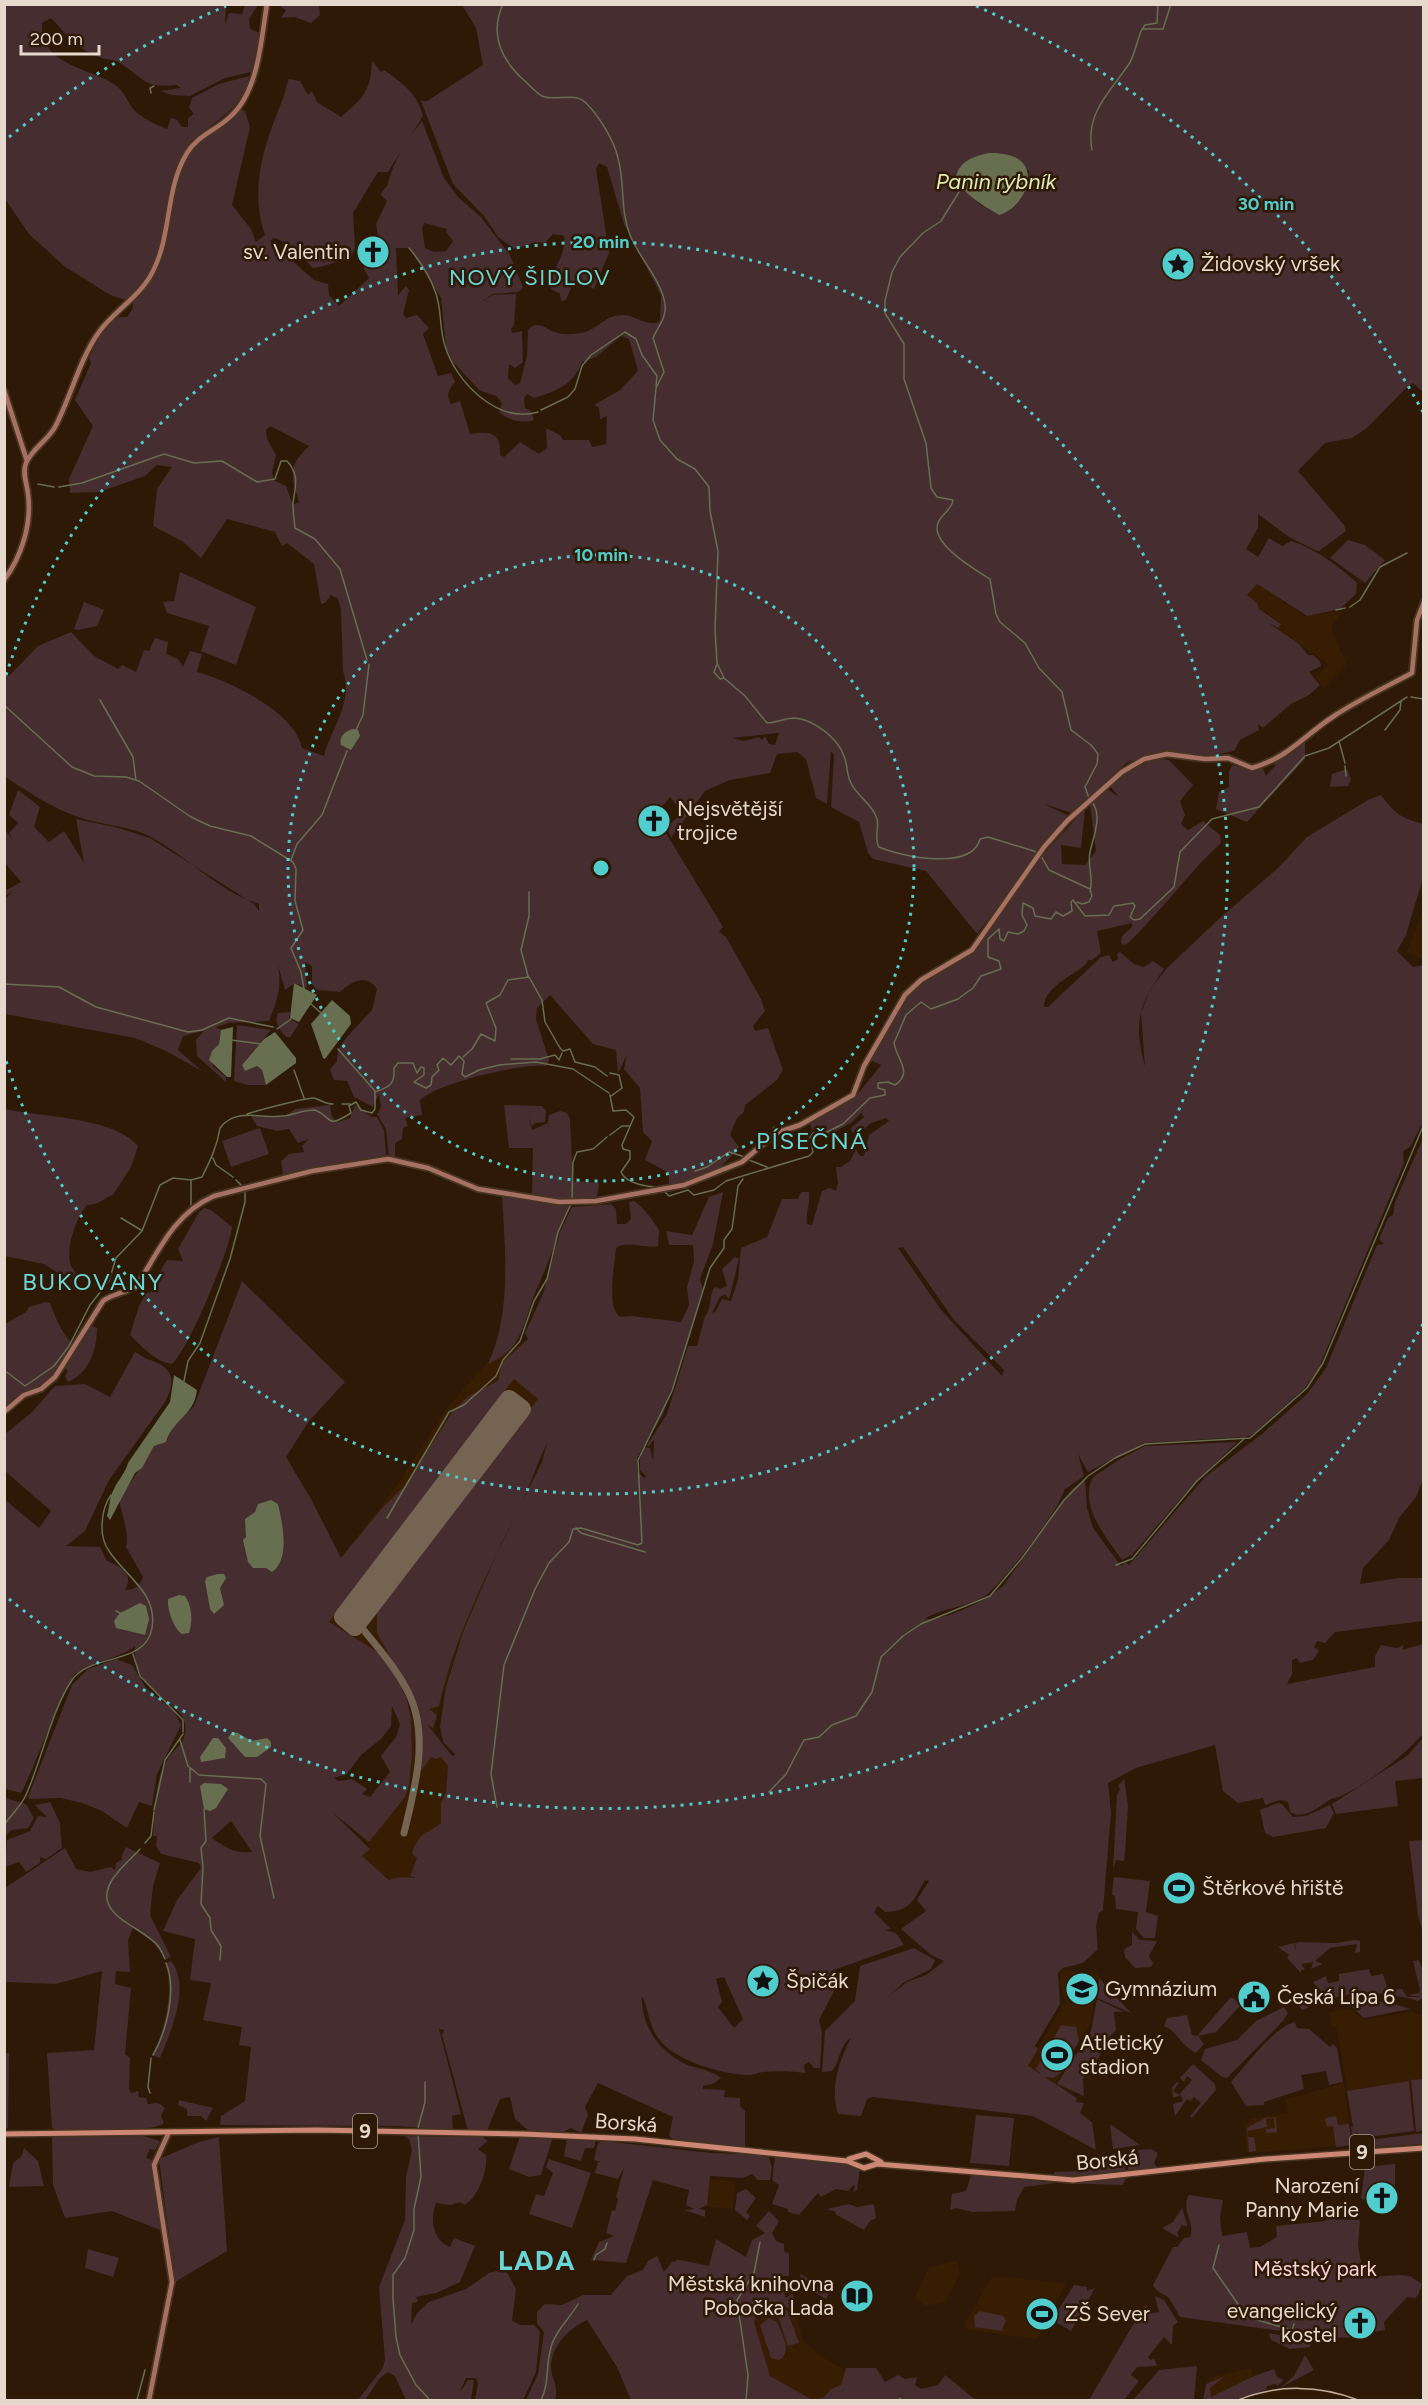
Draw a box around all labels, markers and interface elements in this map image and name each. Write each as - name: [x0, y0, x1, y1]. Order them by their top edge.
- scale bar: [21, 18, 99, 56]
- text: 200 m: [30, 28, 83, 50]
- water label: Panin rybník: [936, 168, 1058, 195]
- text: 30 min: [1238, 193, 1294, 215]
- text: 20 min: [572, 231, 630, 253]
- church icon: sv. Valentin: [355, 234, 391, 270]
- place label: sv. Valentin: [243, 239, 350, 264]
- place icon: Židovský vršek: [1160, 246, 1196, 282]
- place label: Židovský vršek: [1201, 251, 1341, 276]
- district label: NOVÝ ŠIDLOV: [449, 264, 611, 291]
- text: 10 min: [574, 544, 628, 566]
- place label: Nejsvětější trojice: [677, 796, 784, 845]
- church icon: Nejsvětější trojice: [636, 803, 672, 839]
- centre of rings: [591, 858, 611, 878]
- district label: PÍSEČNÁ: [756, 1126, 868, 1155]
- district label: BUKOVANY: [22, 1267, 164, 1296]
- sports icon: Štěrkové hřiště: [1161, 1870, 1197, 1906]
- place label: Štěrkové hřiště: [1202, 1875, 1344, 1900]
- place icon: Špičák: [745, 1963, 781, 1999]
- place label: Špičák: [786, 1968, 849, 1993]
- school or university icon: Gymnázium: [1064, 1971, 1100, 2007]
- place label: Gymnázium: [1105, 1976, 1217, 2001]
- public building icon: Česká Lípa 6: [1236, 1979, 1272, 2015]
- place label: Česká Lípa 6: [1277, 1984, 1395, 2009]
- place label: Atletický stadion: [1080, 2030, 1164, 2079]
- sports icon: Atletický stadion: [1039, 2037, 1075, 2073]
- street label: Borská: [594, 2108, 658, 2137]
- road number: 9: [353, 2114, 377, 2148]
- road number: 9: [1350, 2135, 1374, 2169]
- street label: Borská: [1075, 2144, 1139, 2175]
- place label: Narození Panny Marie: [1245, 2173, 1360, 2222]
- church icon: Narození Panny Marie: [1364, 2180, 1400, 2216]
- district label: LADA: [498, 2244, 576, 2277]
- park label: Městský park: [1253, 2256, 1378, 2281]
- place label: Městská knihovna Pobočka Lada: [668, 2271, 834, 2320]
- library icon: Městská knihovna Pobočka Lada: [839, 2278, 875, 2314]
- sports icon: ZŠ Sever: [1024, 2296, 1060, 2332]
- place label: evangelický kostel: [1227, 2298, 1337, 2347]
- place label: ZŠ Sever: [1065, 2301, 1150, 2326]
- church icon: evangelický kostel: [1342, 2305, 1378, 2341]

